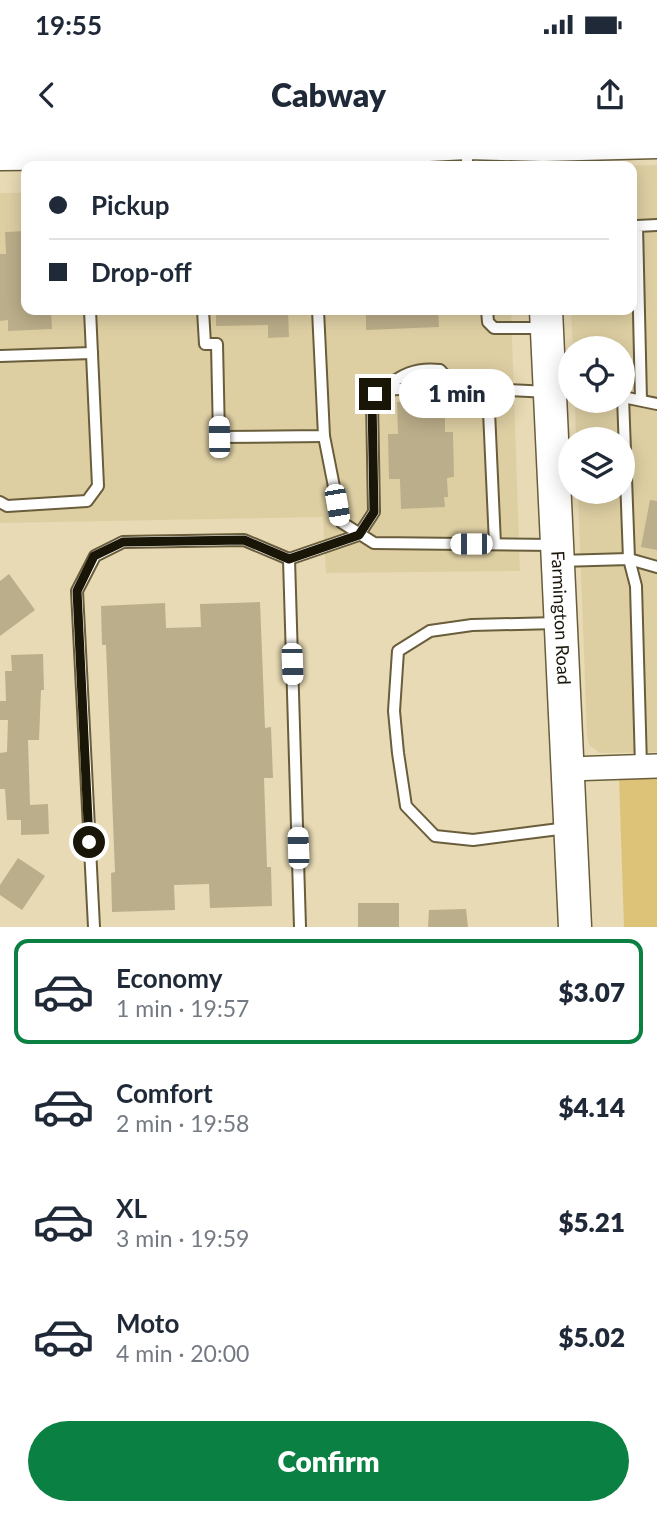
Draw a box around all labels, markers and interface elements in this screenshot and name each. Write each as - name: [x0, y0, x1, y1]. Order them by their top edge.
- text: 19:55: [35, 9, 102, 41]
- text: Cabway: [271, 75, 386, 114]
- icon: back: [28, 76, 66, 114]
- icon: share: [591, 76, 629, 114]
- text: Pickup: [91, 189, 170, 221]
- text: Drop-off: [91, 256, 192, 288]
- map controls: [558, 336, 635, 504]
- button: locate: [558, 336, 635, 413]
- callout: 1 min: [400, 370, 515, 418]
- route end: [359, 378, 391, 410]
- text: 1 min: [428, 379, 486, 407]
- car: [209, 416, 230, 458]
- button: layers: [558, 427, 635, 504]
- car: [324, 482, 351, 528]
- car: [451, 534, 493, 555]
- street label: Farmington Road: [547, 550, 576, 685]
- car: [281, 643, 304, 685]
- route start: [73, 826, 105, 858]
- car: [287, 827, 310, 869]
- icon: car: [32, 960, 95, 1023]
- text: Economy: [116, 962, 222, 994]
- text: $3.07: [558, 976, 625, 1008]
- text: 1 min · 19:57: [116, 994, 249, 1022]
- icon: car: [32, 1075, 95, 1138]
- text: Comfort: [116, 1077, 213, 1109]
- text: $4.14: [558, 1091, 625, 1123]
- text: 2 min · 19:58: [116, 1109, 249, 1137]
- icon: car: [32, 1190, 95, 1253]
- text: XL: [116, 1192, 147, 1224]
- text: $5.21: [558, 1206, 625, 1238]
- text: 3 min · 19:59: [116, 1224, 249, 1252]
- icon: car: [32, 1305, 95, 1368]
- text: Moto: [116, 1307, 179, 1339]
- text: $5.02: [558, 1321, 625, 1353]
- text: 4 min · 20:00: [116, 1339, 249, 1367]
- button: Confirm: [28, 1421, 629, 1501]

